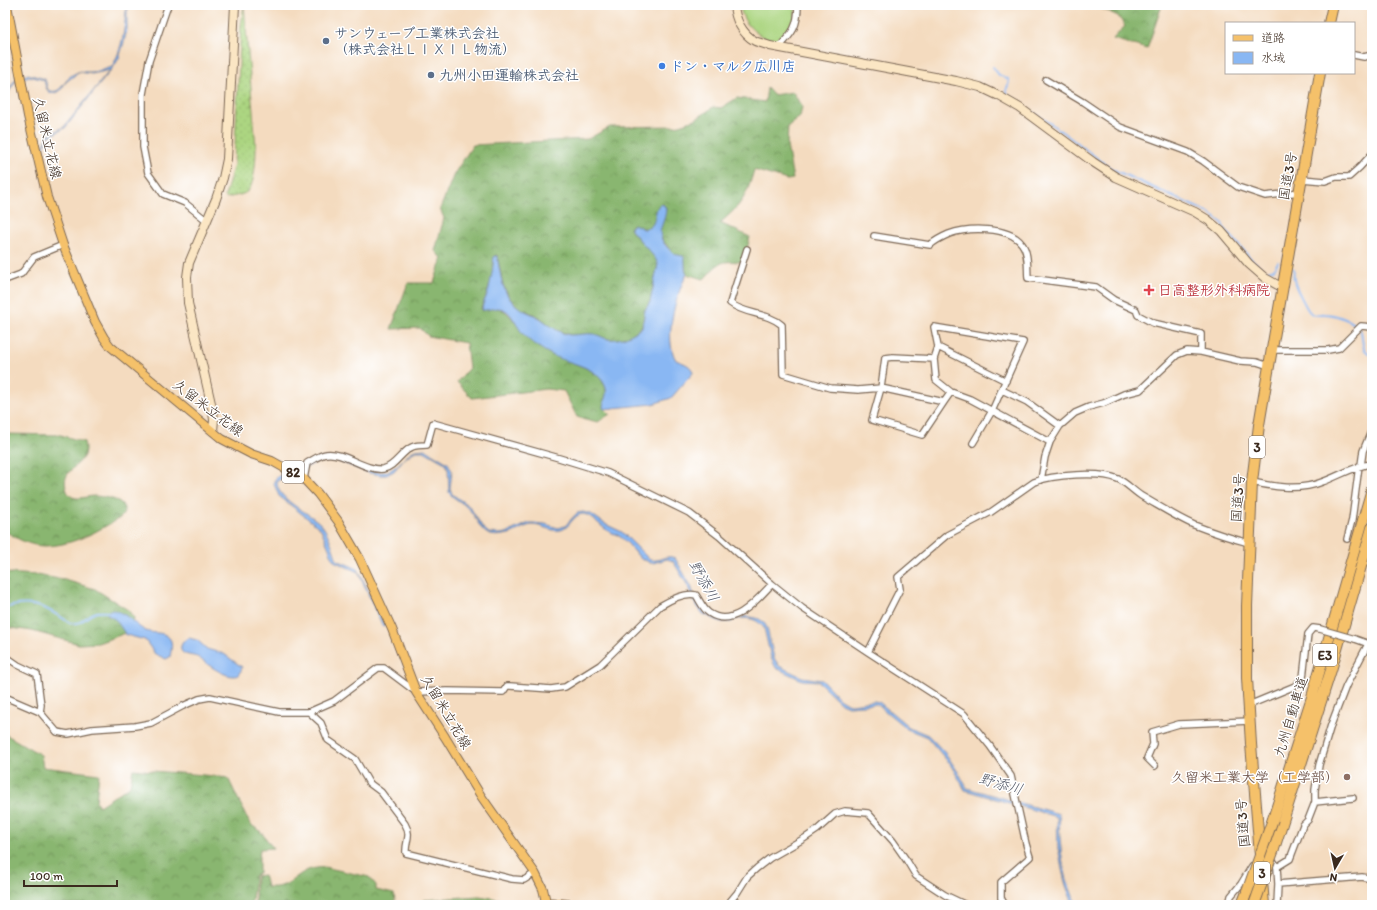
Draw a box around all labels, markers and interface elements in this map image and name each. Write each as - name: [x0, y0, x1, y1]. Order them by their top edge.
- legend: [1225, 22, 1355, 74]
- place label: サンウェーブ工業株式会社 （株式会社ＬＩＸＩＬ物流）: [334, 25, 516, 58]
- text: 道路: [1261, 31, 1285, 45]
- marker: サンウェーブ工業株式会社 （株式会社ＬＩＸＩＬ物流）: [321, 36, 331, 46]
- text: 水域: [1261, 51, 1285, 65]
- place label: ドン・マルク広川店: [670, 58, 796, 75]
- marker: ドン・マルク広川店: [657, 61, 667, 71]
- place label: 九州小田運輸株式会社: [439, 67, 579, 84]
- marker: 九州小田運輸株式会社: [426, 70, 436, 80]
- street label: 久留米立花線: [29, 95, 65, 181]
- street label: 国道3号: [1275, 150, 1301, 202]
- place label: 日高整形外科病院: [1158, 282, 1270, 299]
- marker: 日高整形外科病院: [1143, 284, 1155, 296]
- street label: 久留米立花線: [169, 376, 247, 440]
- road number: 3: [1249, 436, 1265, 458]
- road number: 82: [282, 461, 304, 483]
- street label: 国道3号: [1228, 473, 1248, 523]
- water label: 野添川: [685, 557, 723, 605]
- road number: E3: [1313, 644, 1337, 666]
- street label: 久留米立花線: [417, 672, 475, 752]
- street label: 九州自動車道: [1271, 674, 1311, 760]
- water label: 野添川: [977, 769, 1025, 799]
- place label: 久留米工業大学（工学部）: [1171, 769, 1339, 786]
- marker: 久留米工業大学（工学部）: [1342, 772, 1352, 782]
- street label: 国道3号: [1232, 798, 1254, 848]
- north arrow: [1315, 848, 1355, 888]
- scale bar: [24, 862, 117, 888]
- road number: 3: [1254, 862, 1270, 884]
- text: 100 m: [30, 869, 63, 883]
- text: N: [1329, 870, 1338, 884]

